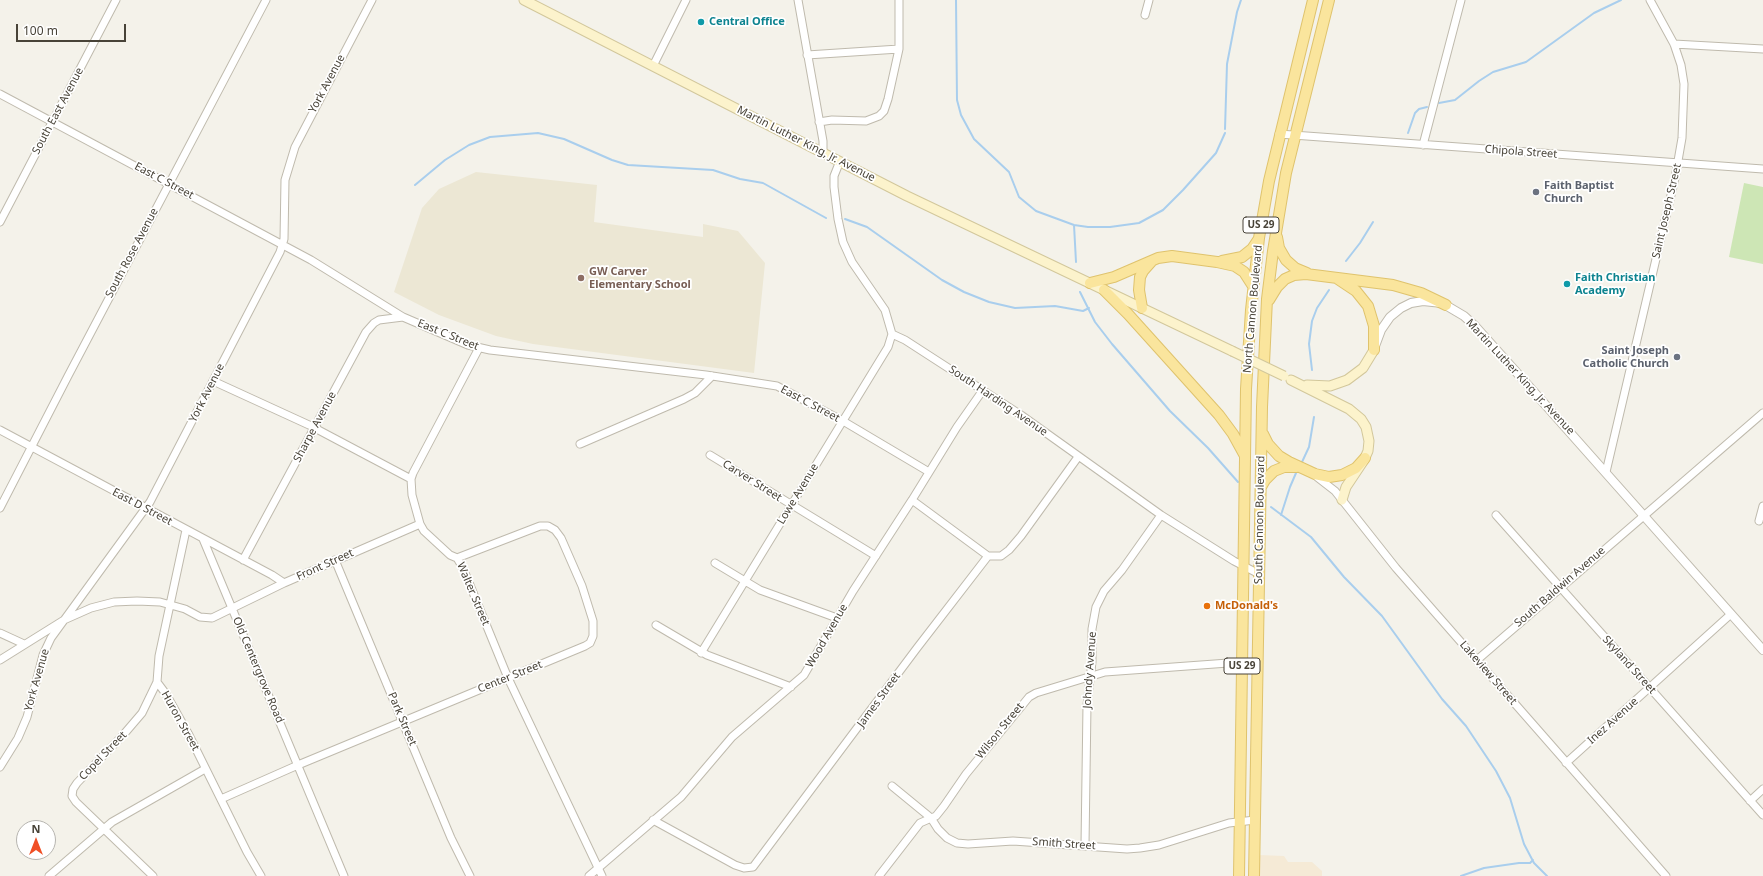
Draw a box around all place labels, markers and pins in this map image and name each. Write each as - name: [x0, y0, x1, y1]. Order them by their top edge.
- place label: Central Office: [709, 15, 785, 29]
- marker: Central Office: [696, 17, 706, 27]
- place label: Faith Baptist Church: [1544, 179, 1614, 205]
- marker: Faith Baptist Church: [1531, 187, 1541, 197]
- place label: GW Carver Elementary School: [589, 265, 691, 291]
- place label: Faith Christian Academy: [1575, 271, 1655, 297]
- marker: GW Carver Elementary School: [576, 273, 586, 283]
- marker: Faith Christian Academy: [1562, 279, 1572, 289]
- place label: Saint Joseph Catholic Church: [1583, 344, 1669, 370]
- marker: Saint Joseph Catholic Church: [1672, 352, 1682, 362]
- place label: McDonald's: [1215, 599, 1278, 613]
- marker: McDonald's: [1202, 601, 1212, 611]

